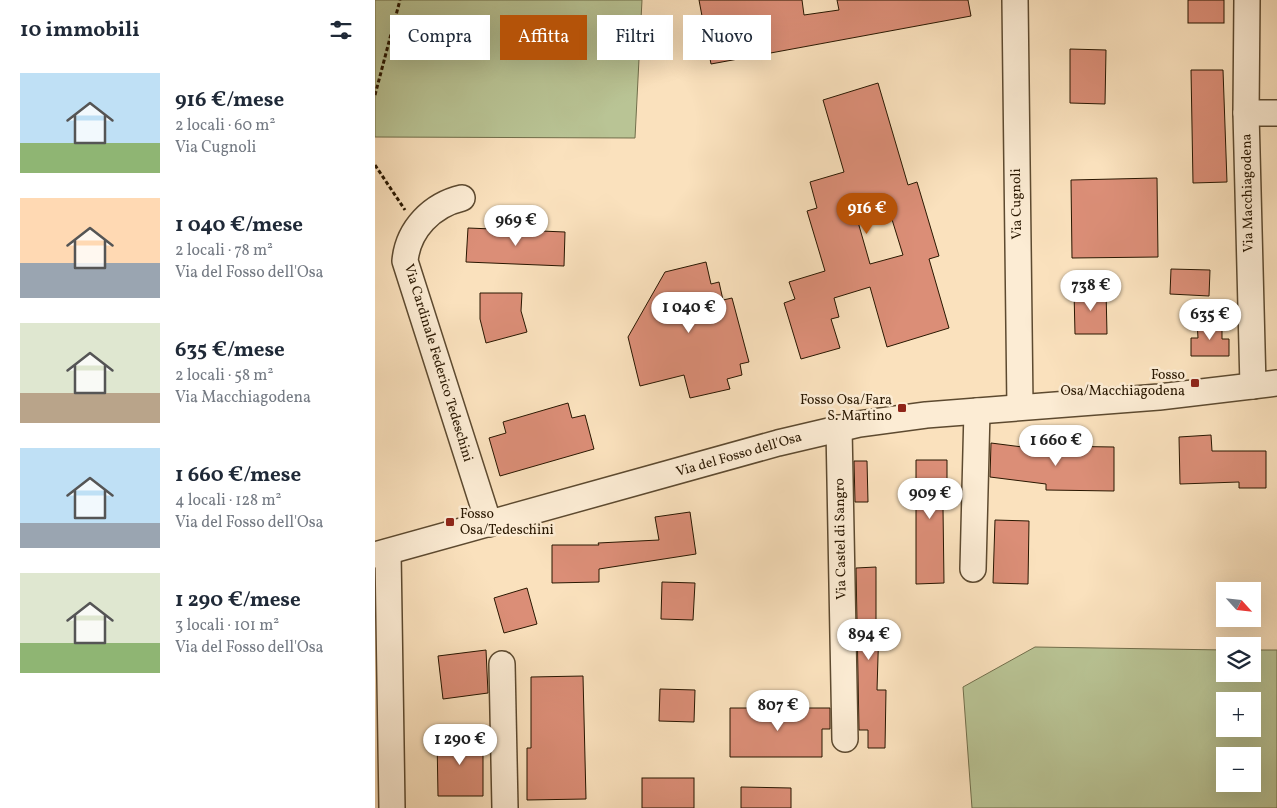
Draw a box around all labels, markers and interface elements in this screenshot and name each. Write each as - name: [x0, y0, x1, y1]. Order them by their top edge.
- chip: Compra: [390, 15, 490, 60]
- chip: Affitta: [500, 15, 587, 60]
- chip: Filtri: [597, 15, 673, 60]
- chip: Nuovo: [683, 15, 771, 60]
- text: 10 immobili: [20, 16, 140, 45]
- icon: filters: [327, 16, 355, 44]
- text: 916 €/mese: [175, 86, 284, 115]
- icon: home: [60, 93, 120, 153]
- text: 2 locali · 60 m²: [175, 115, 275, 137]
- street label: Via Macchiagodena: [1237, 133, 1259, 253]
- text: Via Cugnoli: [175, 137, 256, 159]
- street label: Via Cugnoli: [1007, 168, 1027, 240]
- pin: 916 €: [832, 192, 902, 235]
- text: 916 €: [847, 198, 887, 220]
- pin: 969 €: [481, 204, 551, 247]
- text: 969 €: [495, 210, 537, 232]
- text: 1 040 €/mese: [175, 211, 303, 240]
- icon: home: [60, 218, 120, 278]
- text: 2 locali · 78 m²: [175, 240, 273, 262]
- text: Via del Fosso dell'Osa: [175, 262, 324, 284]
- street label: Via Cardinale Federico Tedeschini: [399, 262, 477, 464]
- pin: 738 €: [1056, 270, 1126, 312]
- text: 738 €: [1071, 275, 1111, 297]
- pin: 1 040 €: [643, 292, 735, 334]
- text: 1 040 €: [662, 297, 716, 319]
- pin: 635 €: [1175, 298, 1245, 341]
- text: 635 €: [1190, 304, 1230, 326]
- text: 635 €/mese: [175, 336, 285, 365]
- icon: home: [60, 343, 120, 403]
- text: 2 locali · 58 m²: [175, 365, 273, 387]
- place label: Fosso Osa/Macchiagodena: [1061, 366, 1185, 401]
- marker: Fosso Osa/Macchiagodena: [1189, 377, 1201, 389]
- text: Via Macchiagodena: [175, 387, 311, 409]
- place label: Fosso Osa/Fara S. Martino: [800, 391, 892, 426]
- marker: Fosso Osa/Fara S. Martino: [896, 402, 908, 414]
- pin: 1 660 €: [1010, 424, 1102, 467]
- street label: Via del Fosso dell'Osa: [674, 428, 804, 482]
- text: 1 660 €: [1030, 430, 1082, 452]
- text: 1 660 €/mese: [175, 461, 301, 490]
- icon: home: [60, 468, 120, 528]
- street label: Via Castel di Sangro: [830, 478, 852, 600]
- pin: 909 €: [895, 478, 965, 520]
- text: 909 €: [909, 483, 951, 505]
- text: 4 locali · 128 m²: [175, 490, 282, 512]
- place label: Fosso Osa/Tedeschini: [460, 505, 554, 540]
- text: Via del Fosso dell'Osa: [175, 512, 324, 534]
- marker: Fosso Osa/Tedeschini: [444, 516, 456, 528]
- north arrow: [1216, 582, 1261, 628]
- map controls: [1216, 582, 1261, 792]
- text: 1 290 €/mese: [175, 586, 301, 615]
- icon: home: [60, 593, 120, 653]
- text: 3 locali · 101 m²: [175, 615, 279, 637]
- pin: 894 €: [834, 618, 904, 661]
- text: 894 €: [848, 624, 890, 646]
- text: Via del Fosso dell'Osa: [175, 637, 324, 659]
- button: layers: [1216, 637, 1261, 682]
- pin: 807 €: [743, 690, 813, 732]
- button: +: [1216, 692, 1261, 737]
- text: 807 €: [757, 695, 799, 717]
- pin: 1 290 €: [414, 724, 506, 766]
- text: 1 290 €: [434, 729, 486, 751]
- button: −: [1216, 747, 1261, 792]

